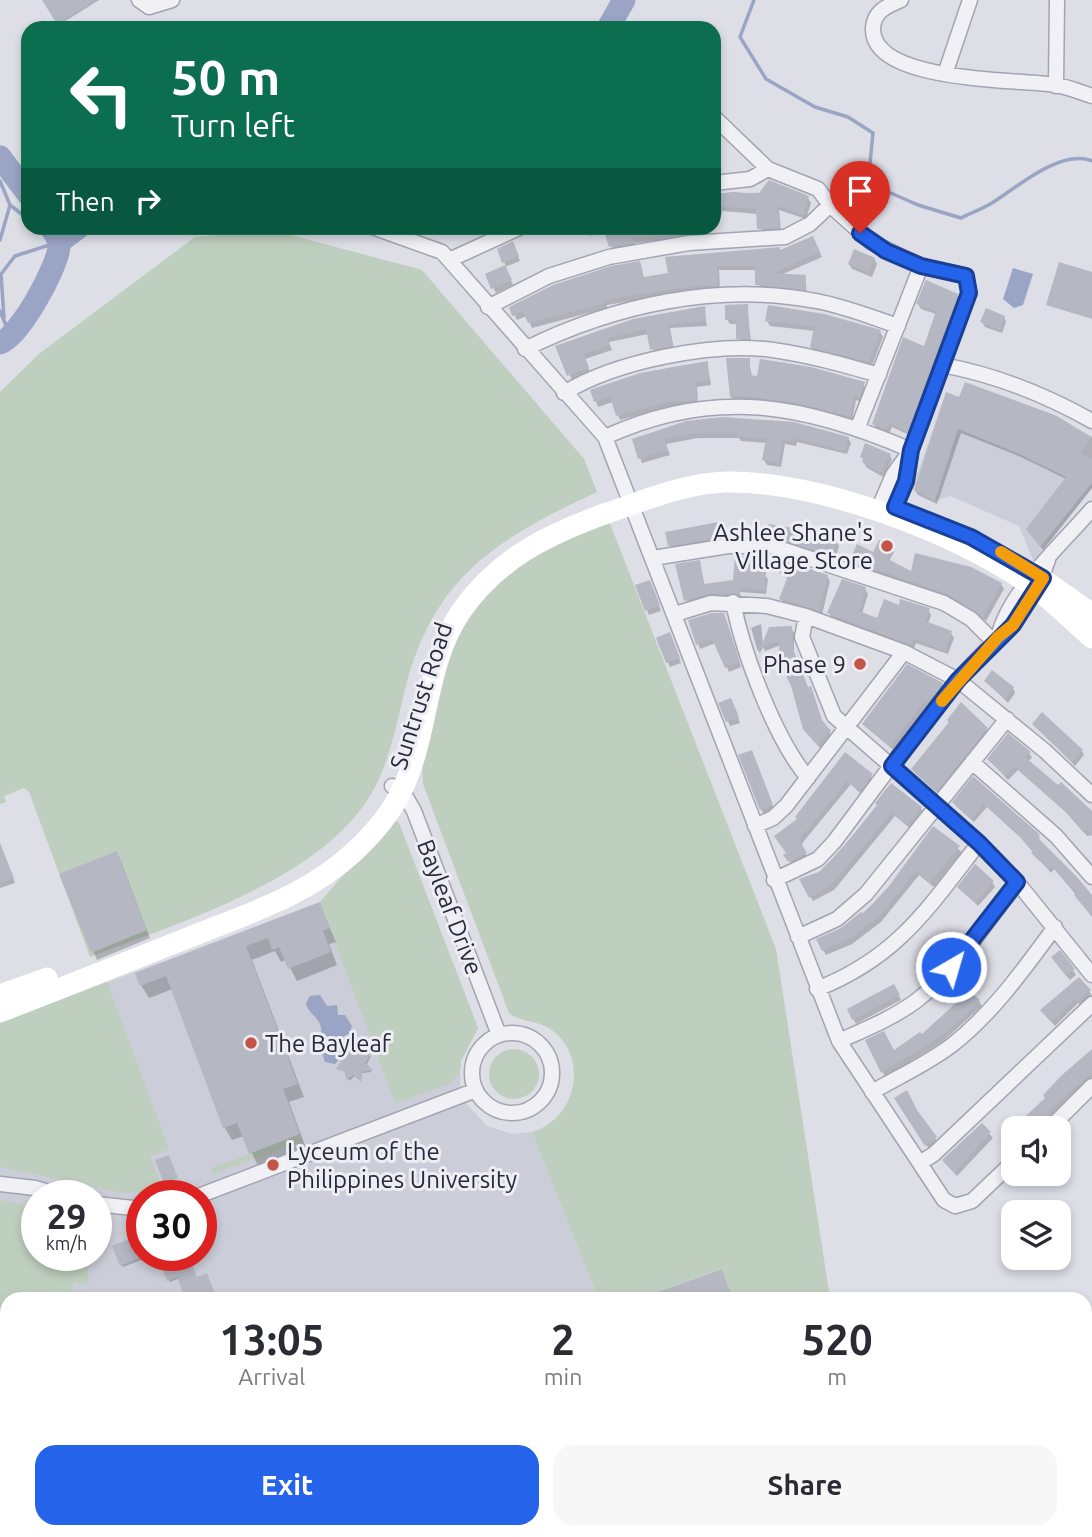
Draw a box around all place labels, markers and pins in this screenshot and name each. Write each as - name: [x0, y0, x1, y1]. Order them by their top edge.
- pin: [830, 161, 890, 233]
- place label: Ashlee Shane's Village Store: [713, 519, 873, 574]
- marker: Ashlee Shane's Village Store: [879, 538, 895, 554]
- place label: Phase 9: [763, 651, 846, 678]
- marker: Phase 9: [852, 656, 868, 672]
- place label: The Bayleaf: [265, 1030, 392, 1057]
- marker: The Bayleaf: [243, 1035, 259, 1051]
- place label: Lyceum of the Philippines University: [287, 1138, 517, 1193]
- marker: Lyceum of the Philippines University: [265, 1157, 281, 1173]

